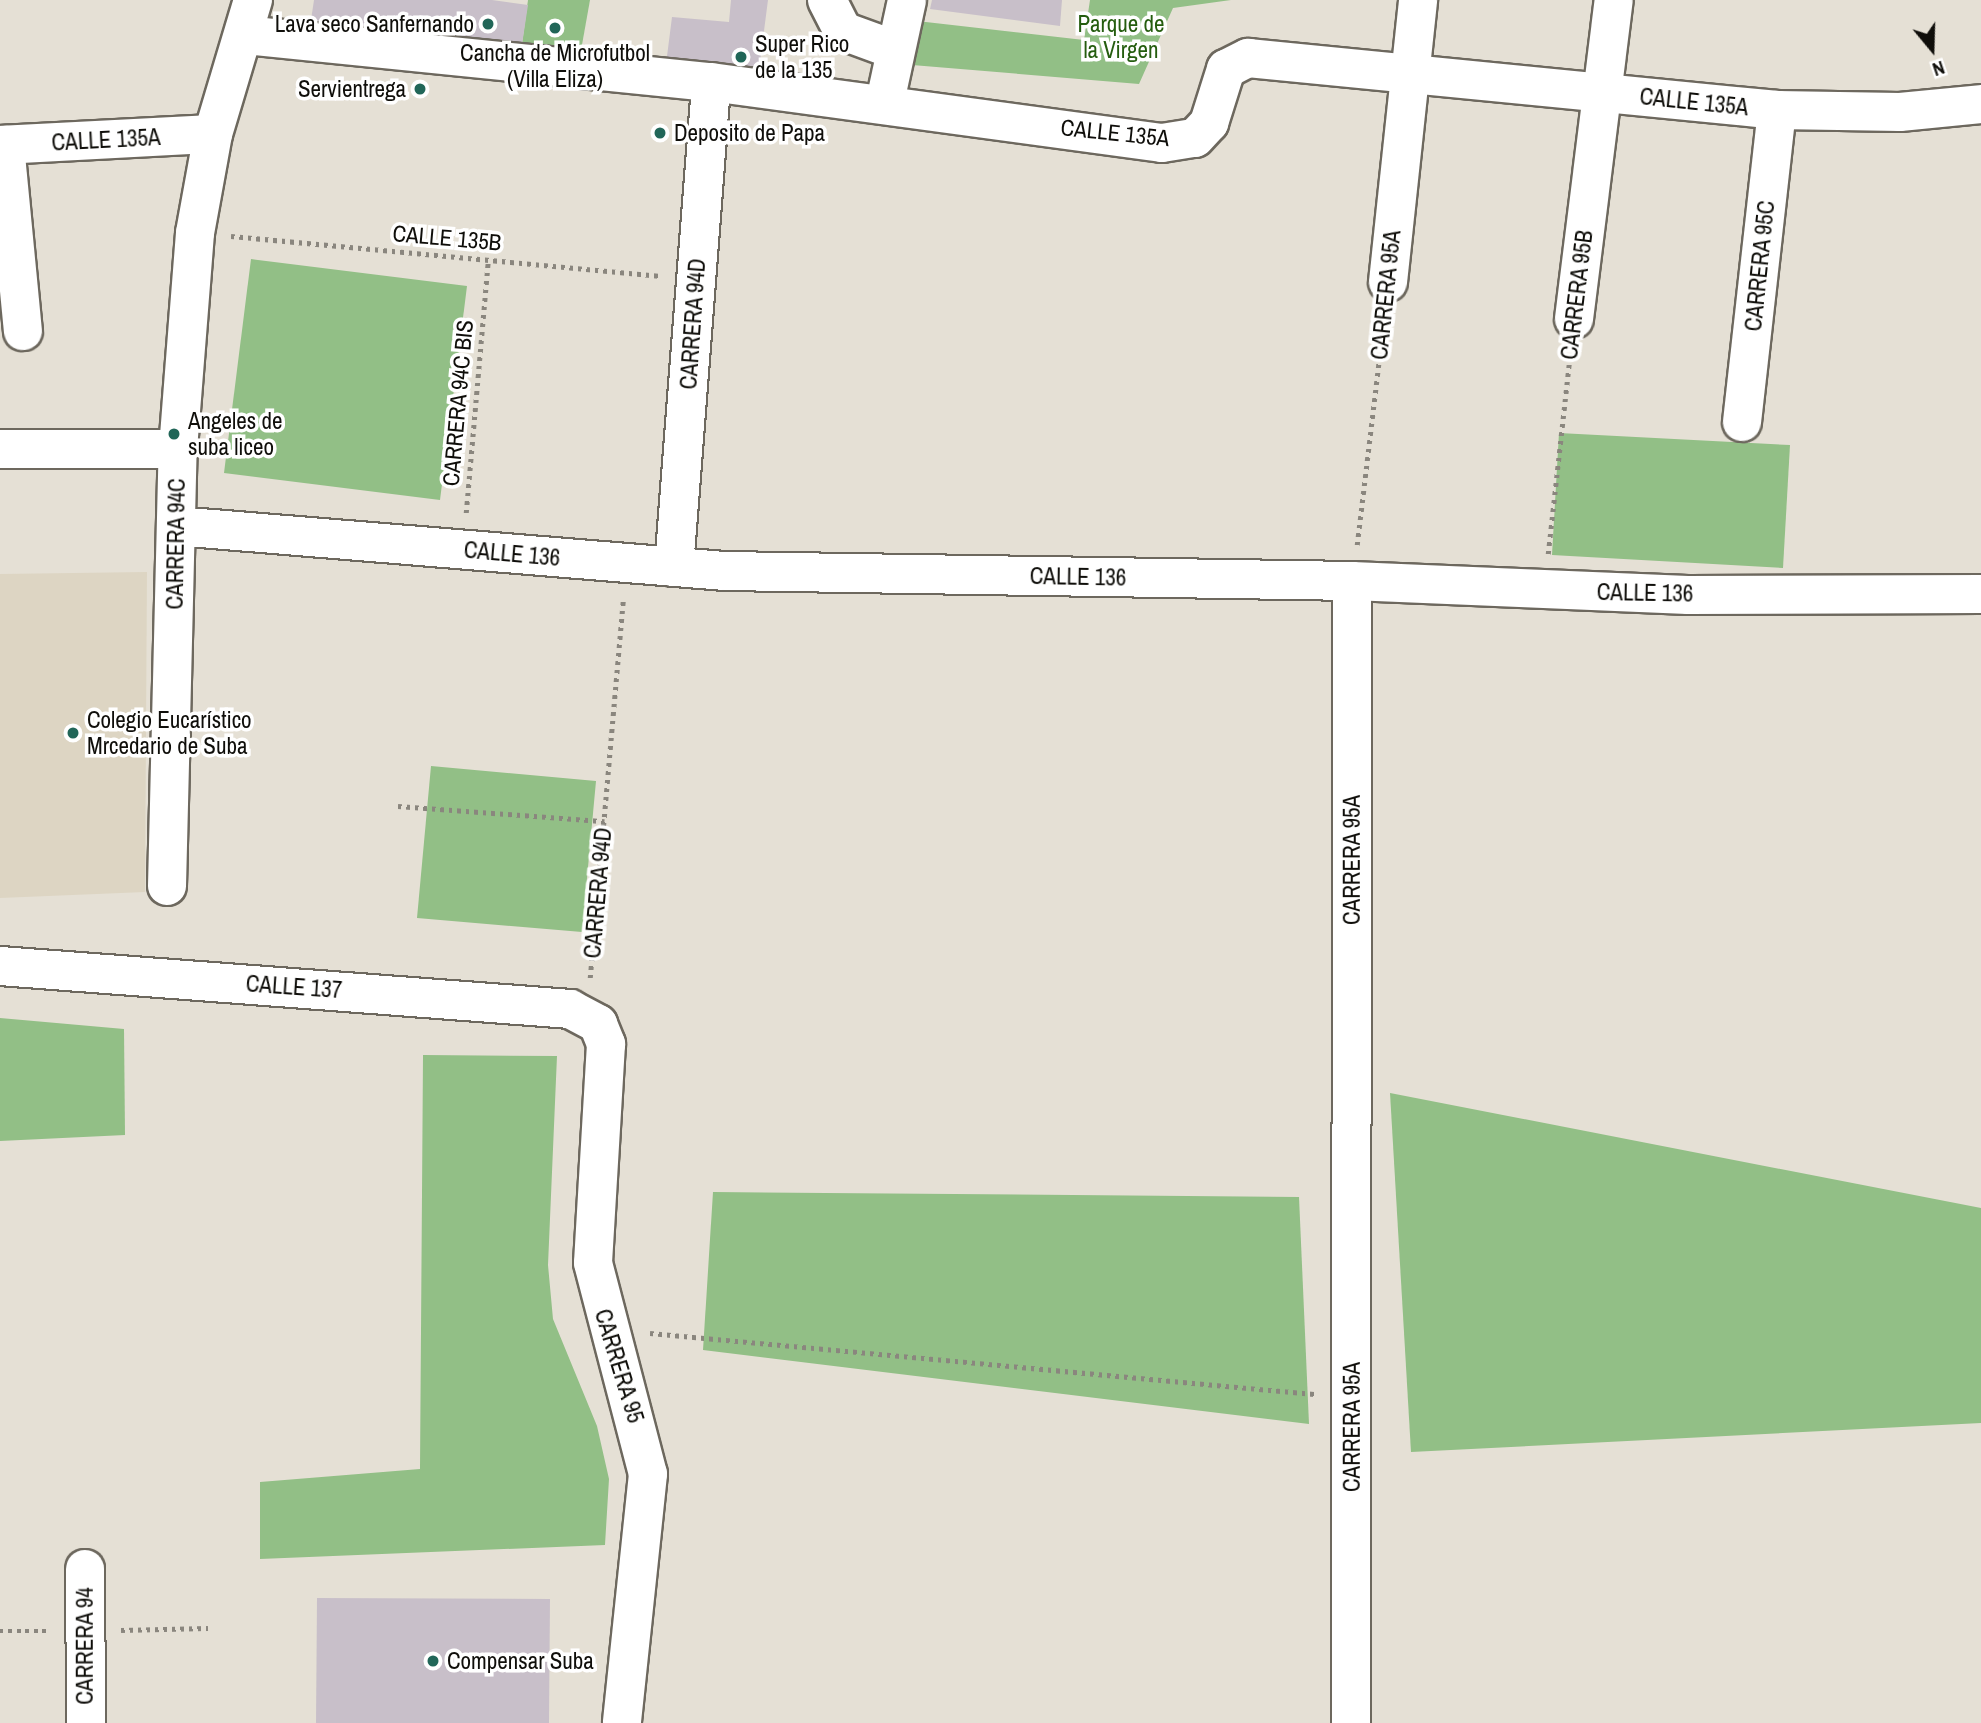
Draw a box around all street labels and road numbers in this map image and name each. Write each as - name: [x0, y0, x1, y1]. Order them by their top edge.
- street label: CALLE 135A: [1638, 83, 1750, 121]
- street label: CALLE 135A: [1059, 114, 1171, 152]
- street label: CALLE 135A: [51, 123, 161, 157]
- street label: CARRERA 95C: [1739, 199, 1781, 333]
- street label: CALLE 135B: [391, 220, 503, 256]
- street label: CARRERA 95A: [1365, 228, 1407, 362]
- street label: CARRERA 95B: [1555, 228, 1599, 362]
- street label: CARRERA 94D: [675, 257, 711, 391]
- street label: CARRERA 94C BIS: [437, 318, 479, 488]
- street label: CARRERA 94C: [161, 478, 191, 610]
- street label: CALLE 136: [463, 536, 561, 572]
- street label: CALLE 136: [1030, 562, 1126, 592]
- street label: CALLE 136: [1597, 578, 1693, 608]
- street label: CARRERA 95A: [1338, 794, 1366, 926]
- street label: CARRERA 94D: [578, 826, 618, 960]
- street label: CALLE 137: [245, 970, 343, 1004]
- street label: CARRERA 95: [588, 1305, 650, 1427]
- street label: CARRERA 95A: [1338, 1361, 1366, 1493]
- street label: CARRERA 94: [71, 1587, 99, 1705]

